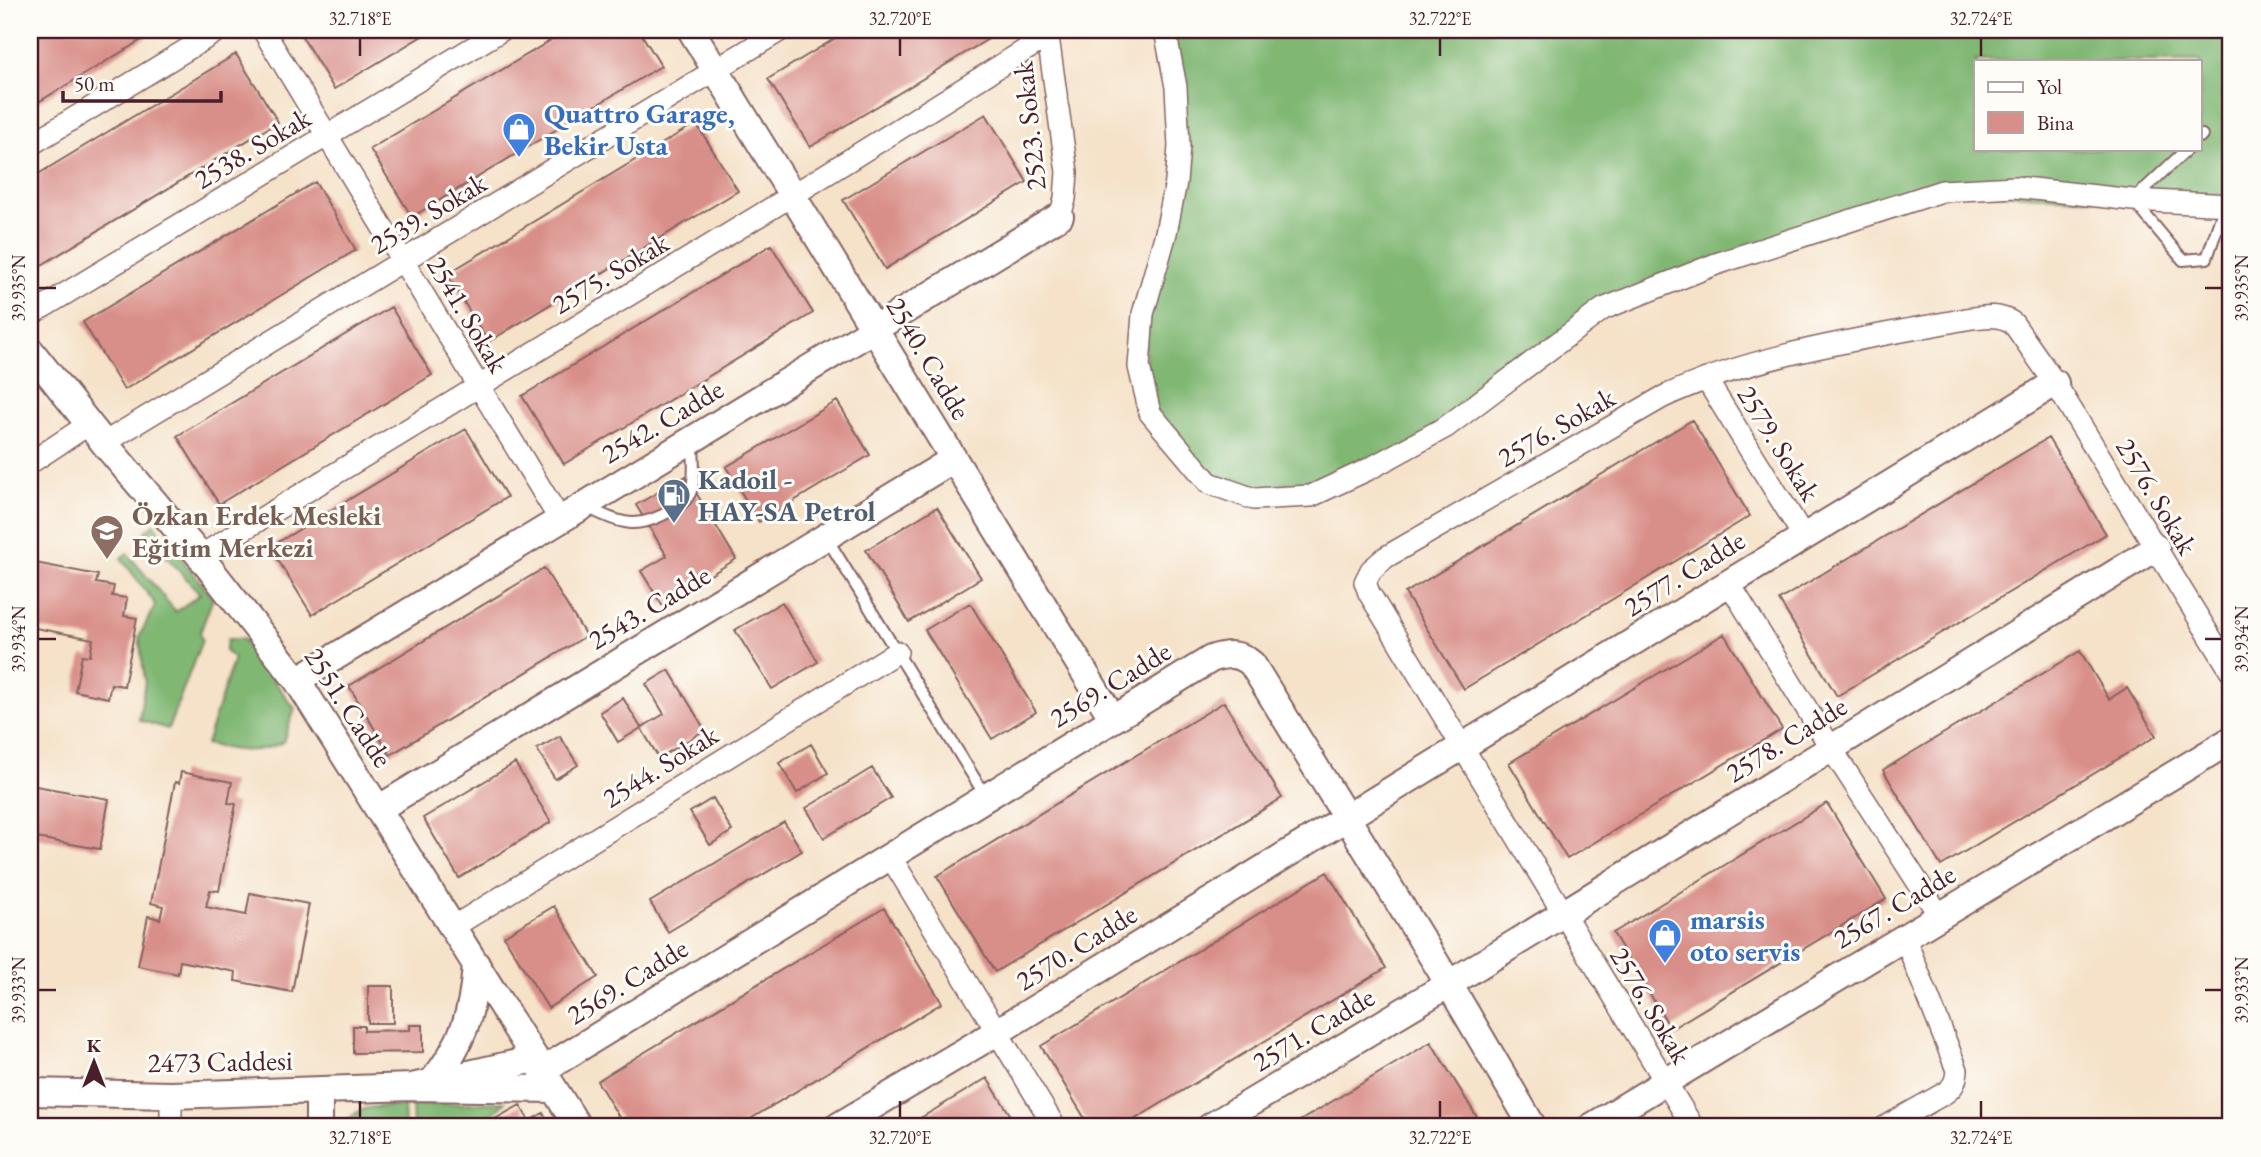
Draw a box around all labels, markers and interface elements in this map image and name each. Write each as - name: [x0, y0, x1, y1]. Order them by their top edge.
- text: 32.718°E: [329, 7, 391, 30]
- text: 32.720°E: [869, 7, 931, 30]
- text: 32.722°E: [1409, 7, 1471, 30]
- text: 32.724°E: [1950, 7, 2012, 30]
- street label: 2523. Sokak: [1004, 59, 1054, 192]
- scale bar: [63, 60, 220, 104]
- legend: [1974, 60, 2202, 150]
- text: 50 m: [74, 70, 115, 97]
- text: Yol: [2037, 73, 2062, 100]
- place label: Quattro Garage, Bekir Usta: [544, 95, 735, 163]
- street label: 2538. Sokak: [187, 99, 318, 197]
- text: Bina: [2037, 109, 2075, 136]
- shop icon: Quattro Garage, Bekir Usta: [500, 110, 538, 159]
- street label: 2539. Sokak: [363, 164, 494, 262]
- street label: 2575. Sokak: [545, 224, 676, 322]
- street label: 2541. Sokak: [419, 249, 517, 380]
- text: 39.935°N: [7, 254, 30, 321]
- text: 39.935°N: [2230, 254, 2253, 321]
- street label: 2540. Cadde: [879, 290, 980, 426]
- street label: 2542. Cadde: [594, 370, 730, 471]
- street label: 2579. Sokak: [1729, 378, 1829, 508]
- street label: 2576. Sokak: [1491, 379, 1622, 475]
- street label: 2576. Sokak: [2108, 431, 2206, 562]
- place label: Kadoil - HAY-SA Petrol: [698, 461, 876, 529]
- fuel station icon: Kadoil - HAY-SA Petrol: [655, 476, 693, 525]
- place label: Özkan Erdek Mesleki Eğitim Merkezi: [132, 497, 381, 565]
- school or university icon: Özkan Erdek Mesleki Eğitim Merkezi: [88, 512, 126, 561]
- street label: 2577. Cadde: [1617, 522, 1751, 624]
- street label: 2543. Cadde: [581, 556, 717, 657]
- text: 39.934°N: [7, 605, 30, 672]
- text: 39.934°N: [2230, 605, 2253, 672]
- street label: 2569. Cadde: [1043, 633, 1177, 735]
- street label: 2551. Cadde: [297, 640, 401, 774]
- street label: 2578. Cadde: [1719, 688, 1853, 790]
- street label: 2544. Sokak: [595, 716, 725, 816]
- street label: 2567. Cadde: [1826, 855, 1962, 956]
- street label: 2570. Cadde: [1009, 896, 1143, 998]
- place label: marsis oto servis: [1690, 901, 1800, 969]
- shop icon: marsis oto servis: [1646, 916, 1684, 965]
- street label: 2569. Cadde: [560, 930, 694, 1032]
- street label: 2576. Sokak: [1602, 940, 1700, 1071]
- text: 39.933°N: [7, 956, 30, 1023]
- text: 39.933°N: [2230, 956, 2253, 1023]
- street label: 2571. Cadde: [1245, 978, 1381, 1079]
- north arrow: [60, 1028, 130, 1098]
- text: K: [87, 1033, 102, 1058]
- street label: 2473 Caddesi: [147, 1042, 293, 1080]
- text: 32.718°E: [329, 1126, 391, 1149]
- text: 32.720°E: [869, 1126, 931, 1149]
- text: 32.722°E: [1409, 1126, 1471, 1149]
- text: 32.724°E: [1950, 1126, 2012, 1149]

